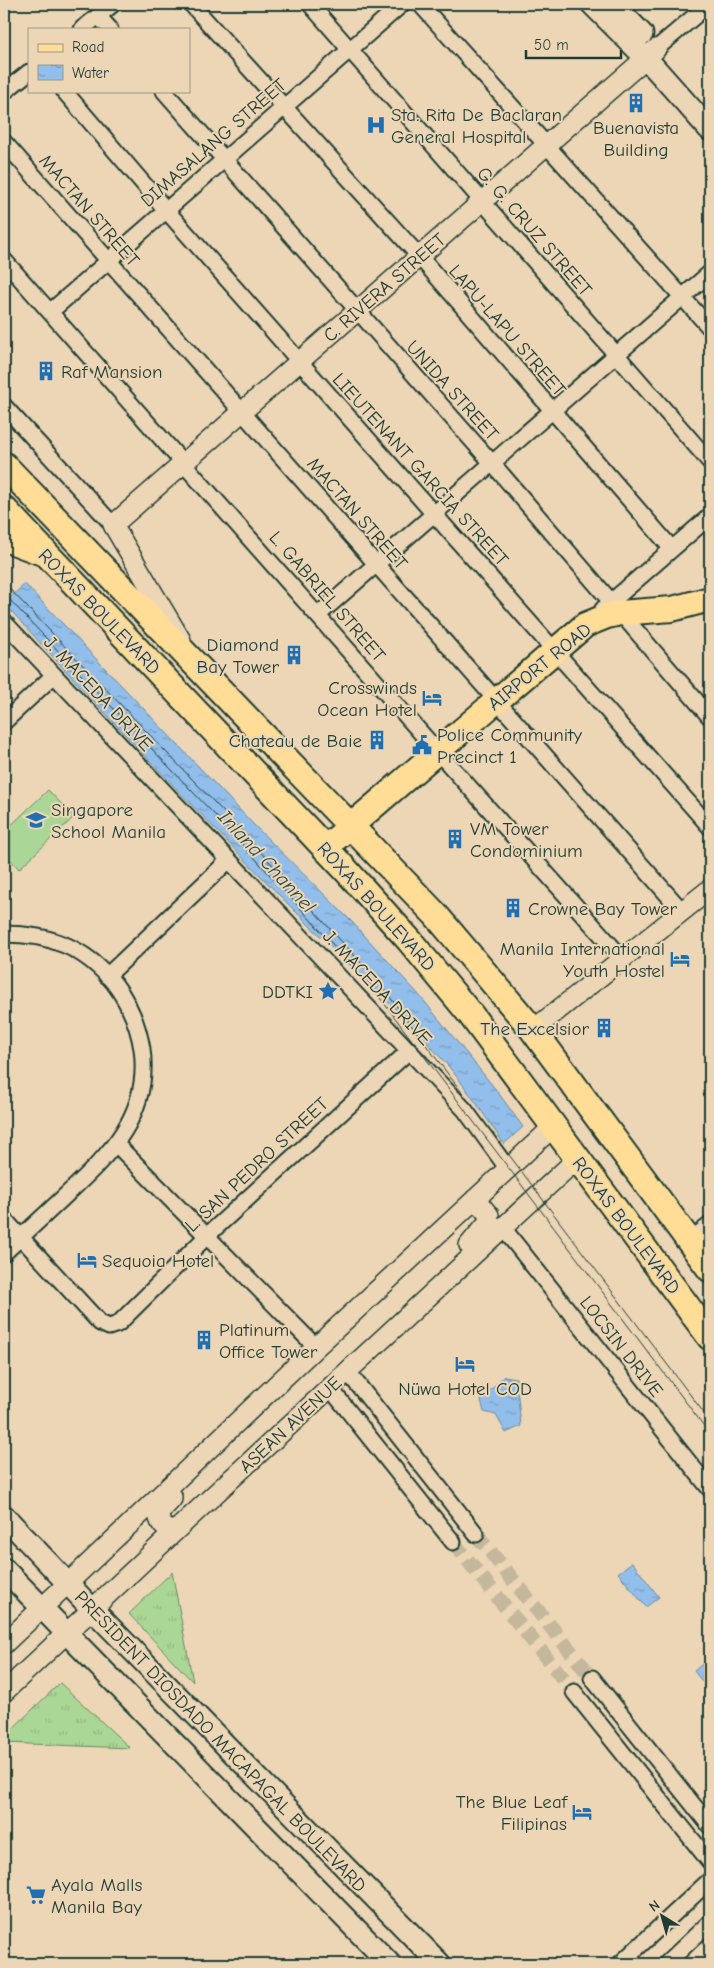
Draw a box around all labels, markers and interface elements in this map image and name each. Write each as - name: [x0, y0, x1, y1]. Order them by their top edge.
- legend: [28, 28, 190, 92]
- scale bar: [526, 28, 622, 60]
- text: 50 m: [534, 36, 569, 54]
- text: Road: [72, 38, 104, 56]
- text: Water: [72, 64, 109, 82]
- street label: DIMASALANG STREET: [137, 74, 291, 212]
- building icon: Buenavista Building: [625, 92, 647, 114]
- place label: Sta. Rita De Baclaran General Hospital: [391, 104, 562, 148]
- hospital icon: Sta. Rita De Baclaran General Hospital: [365, 114, 387, 136]
- place label: Buenavista Building: [593, 117, 679, 161]
- street label: MACTAN STREET: [35, 150, 144, 271]
- street label: G. G. CRUZ STREET: [472, 163, 596, 301]
- street label: C. RIVERA STREET: [319, 229, 450, 347]
- street label: LAPU-LAPU STREET: [444, 260, 570, 401]
- street label: UNIDA STREET: [402, 336, 503, 445]
- building icon: Raf Mansion: [35, 360, 57, 382]
- place label: Raf Mansion: [61, 361, 163, 383]
- street label: LIEUTENANT GARCIA STREET: [328, 369, 513, 571]
- street label: MACTAN STREET: [303, 453, 412, 574]
- street label: L. GABRIEL STREET: [265, 527, 390, 666]
- street label: ROXAS BOULEVARD: [34, 544, 165, 679]
- street label: AIRPORT ROAD: [483, 618, 596, 715]
- street label: J. MACEDA DRIVE: [39, 631, 157, 756]
- place label: Diamond Bay Tower: [196, 634, 279, 678]
- building icon: Diamond Bay Tower: [283, 644, 305, 666]
- place label: Crosswinds Ocean Hotel: [317, 677, 417, 721]
- hotel icon: Crosswinds Ocean Hotel: [421, 687, 443, 709]
- place label: Police Community Precinct 1: [437, 724, 582, 768]
- building icon: Chateau de Baie: [366, 729, 388, 751]
- place label: Chateau de Baie: [229, 730, 362, 752]
- public building icon: Police Community Precinct 1: [411, 734, 433, 756]
- place label: Singapore School Manila: [51, 799, 166, 843]
- water label: Inland Channel: [213, 805, 320, 918]
- school or university icon: Singapore School Manila: [25, 809, 47, 831]
- place label: VM Tower Condominium: [470, 818, 583, 862]
- building icon: VM Tower Condominium: [444, 828, 466, 850]
- street label: ROXAS BOULEVARD: [313, 838, 440, 976]
- building icon: Crowne Bay Tower: [502, 897, 524, 919]
- place label: Crowne Bay Tower: [528, 898, 678, 920]
- street label: J. MACEDA DRIVE: [318, 925, 436, 1050]
- place label: Manila International Youth Hostel: [500, 938, 665, 982]
- hotel icon: Manila International Youth Hostel: [669, 948, 691, 970]
- place icon: DDTKI: [317, 980, 339, 1002]
- place label: DDTKI: [262, 981, 313, 1003]
- building icon: The Excelsior: [593, 1017, 615, 1039]
- place label: The Excelsior: [480, 1018, 589, 1040]
- street label: L. SAN PEDRO STREET: [181, 1093, 333, 1237]
- street label: ROXAS BOULEVARD: [568, 1153, 685, 1298]
- hotel icon: Sequoia Hotel: [76, 1249, 98, 1271]
- place label: Sequoia Hotel: [102, 1250, 214, 1272]
- street label: LOCSIN DRIVE: [575, 1292, 667, 1401]
- place label: Platinum Office Tower: [219, 1319, 318, 1363]
- building icon: Platinum Office Tower: [193, 1329, 215, 1351]
- hotel icon: Nüwa Hotel COD: [454, 1353, 476, 1375]
- street label: ASEAN AVENUE: [235, 1372, 346, 1478]
- place label: Nüwa Hotel COD: [398, 1378, 532, 1400]
- street label: PRESIDENT DIOSDADO MACAPAGAL BOULEVARD: [70, 1586, 371, 1897]
- place label: The Blue Leaf Filipinas: [456, 1791, 569, 1835]
- hotel icon: The Blue Leaf Filipinas: [571, 1801, 593, 1823]
- place label: Ayala Malls Manila Bay: [51, 1874, 142, 1918]
- supermarket icon: Ayala Malls Manila Bay: [25, 1884, 47, 1906]
- north arrow: [636, 1890, 686, 1940]
- text: N: [646, 1896, 663, 1916]

